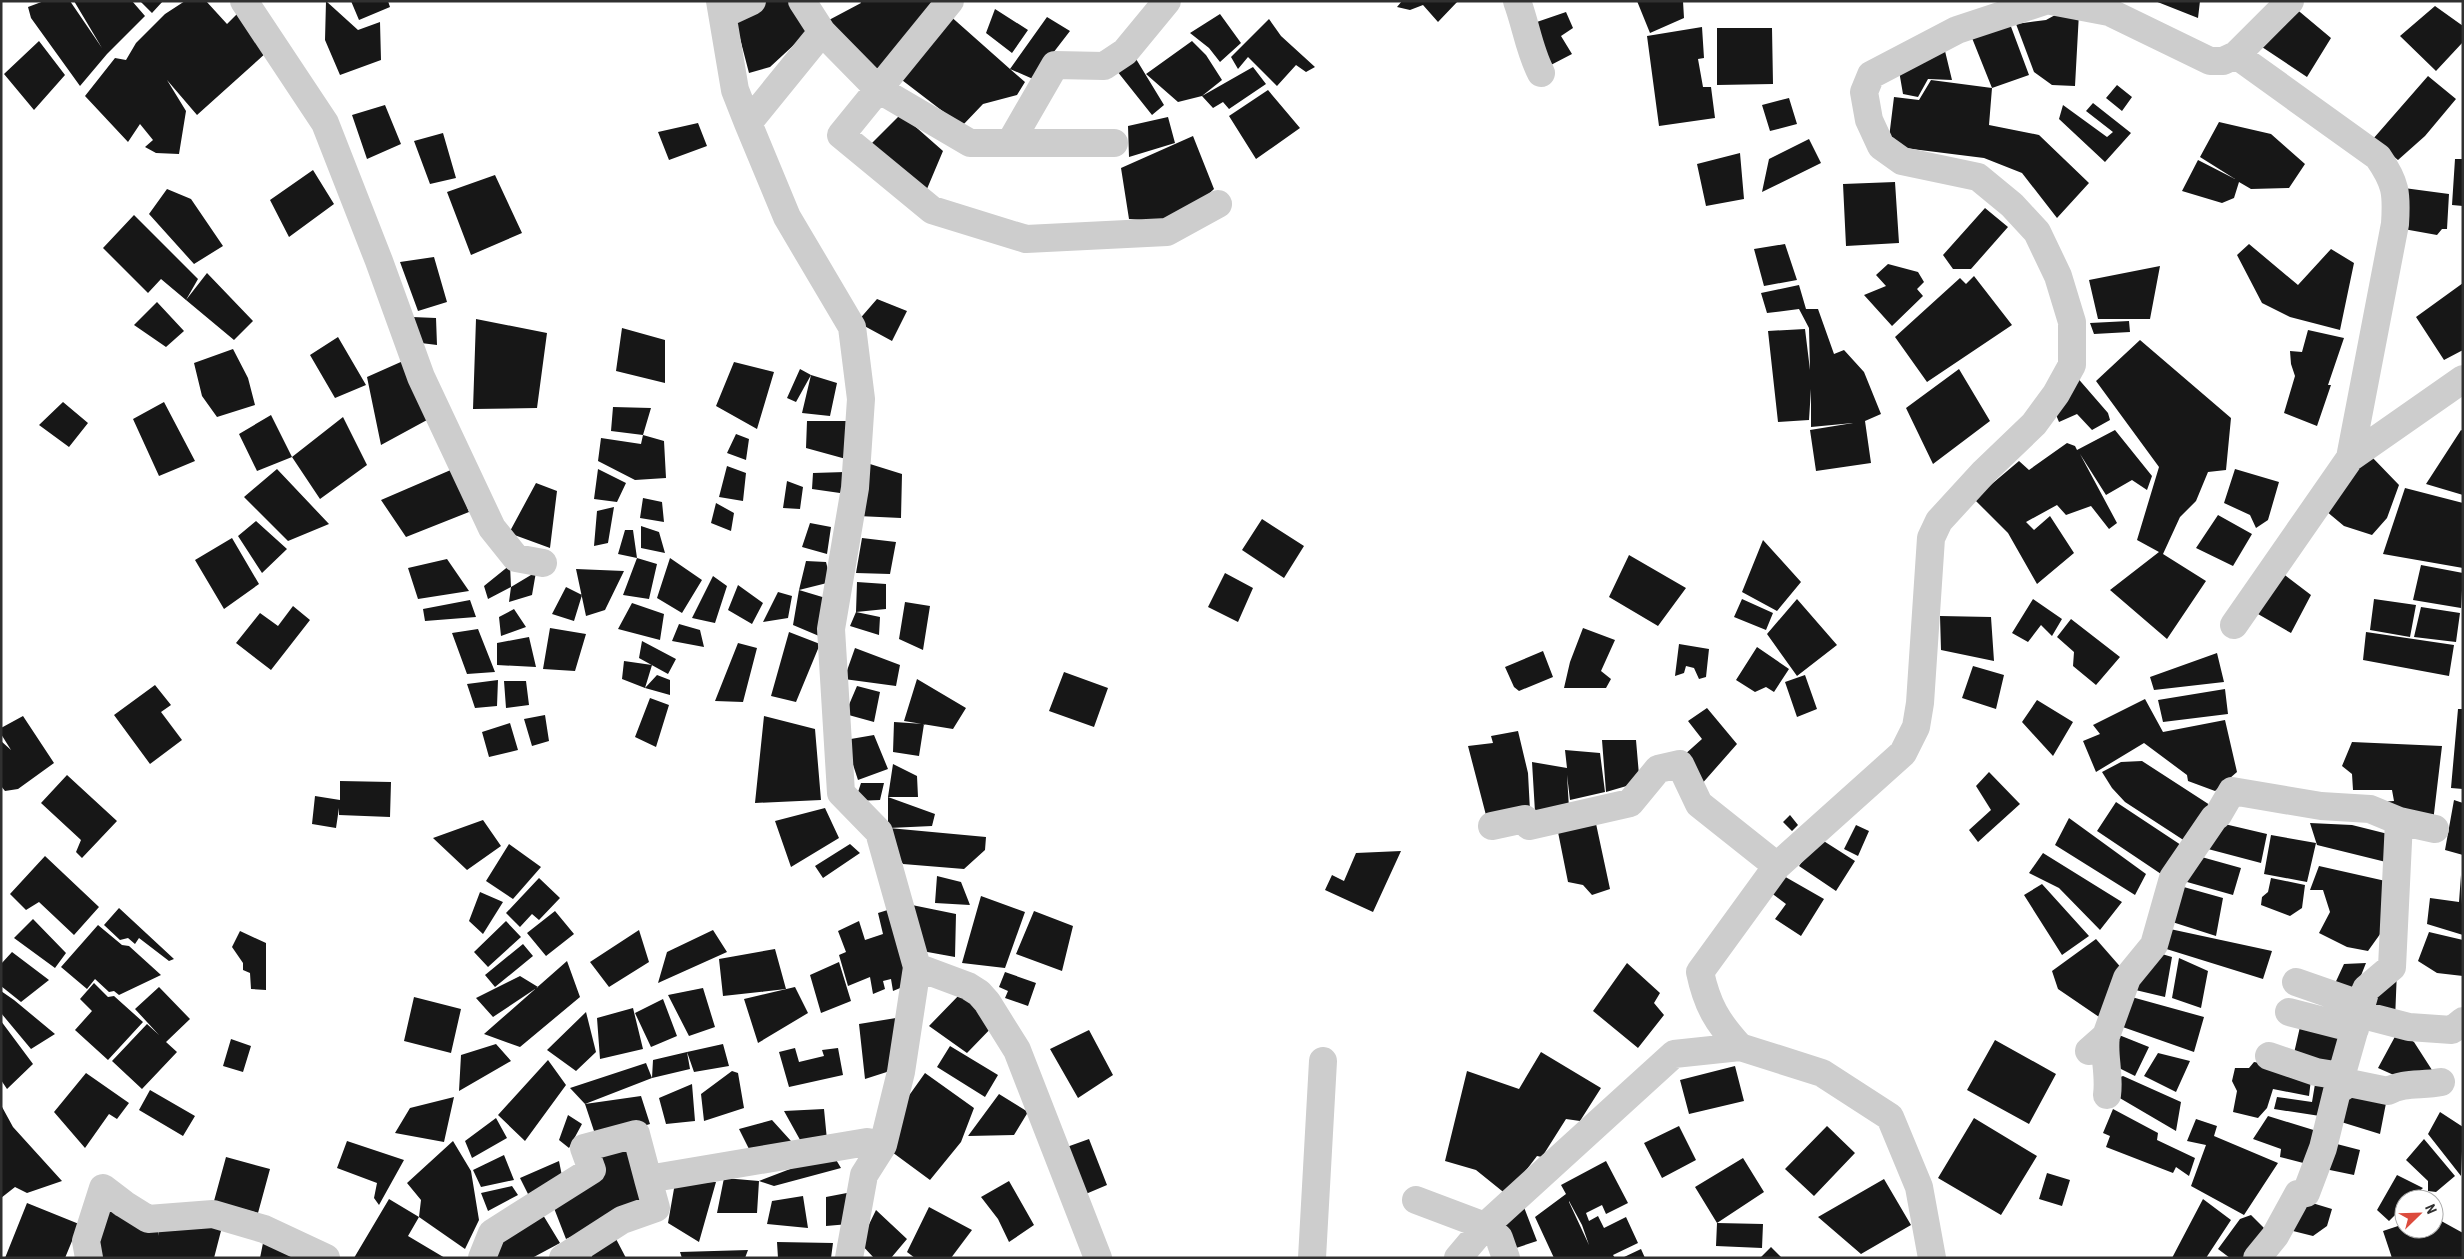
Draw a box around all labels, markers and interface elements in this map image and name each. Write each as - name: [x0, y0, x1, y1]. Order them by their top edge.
- north arrow: [2394, 1189, 2444, 1239]
- text: N: [2422, 1202, 2440, 1216]

